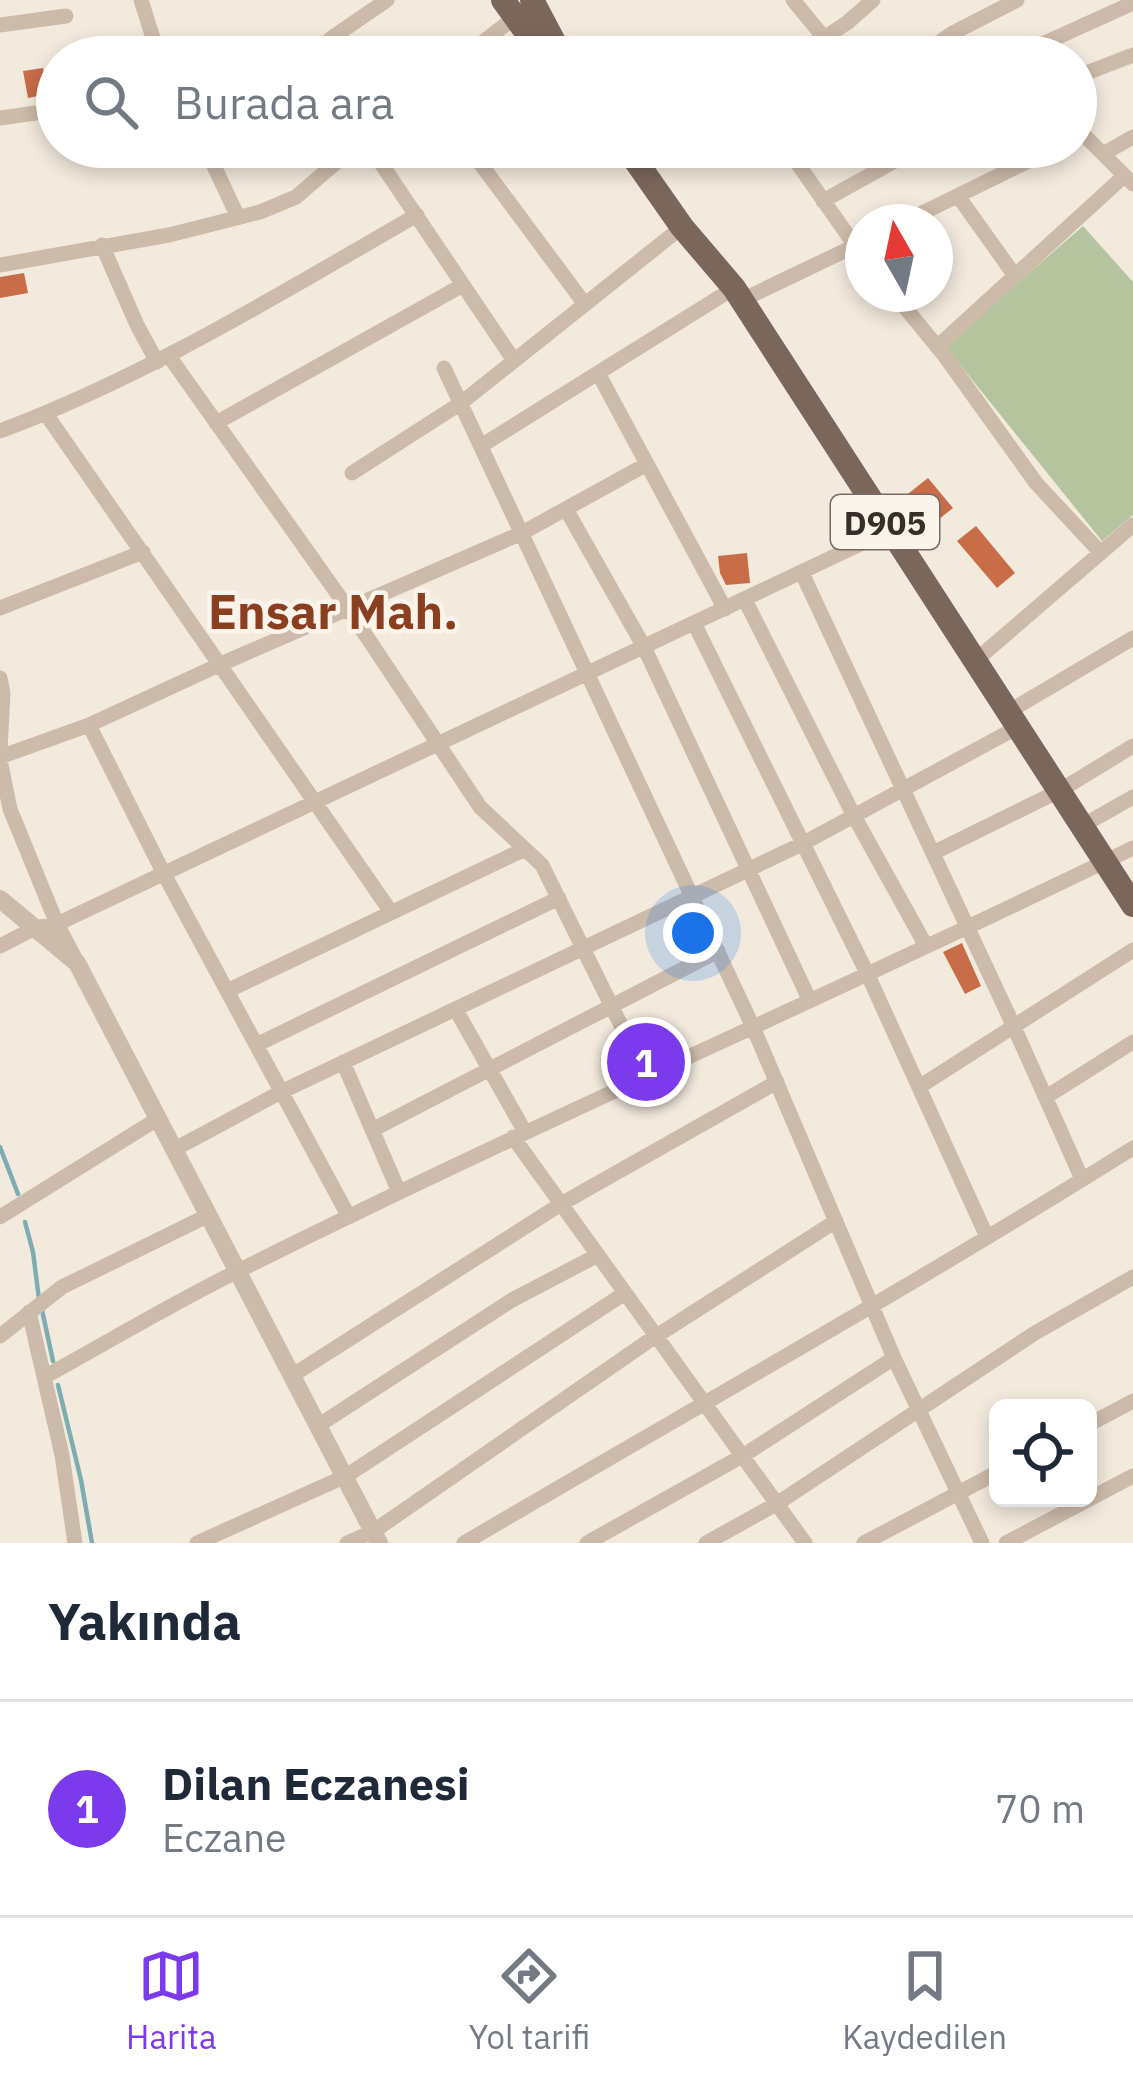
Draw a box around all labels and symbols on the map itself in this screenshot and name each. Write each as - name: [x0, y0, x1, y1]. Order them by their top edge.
- north arrow: [845, 204, 953, 312]
- road number: D905: [831, 495, 939, 549]
- district label: Ensar Mah.: [208, 580, 458, 642]
- your location: [663, 903, 723, 963]
- pin: 1: [607, 1017, 685, 1107]

